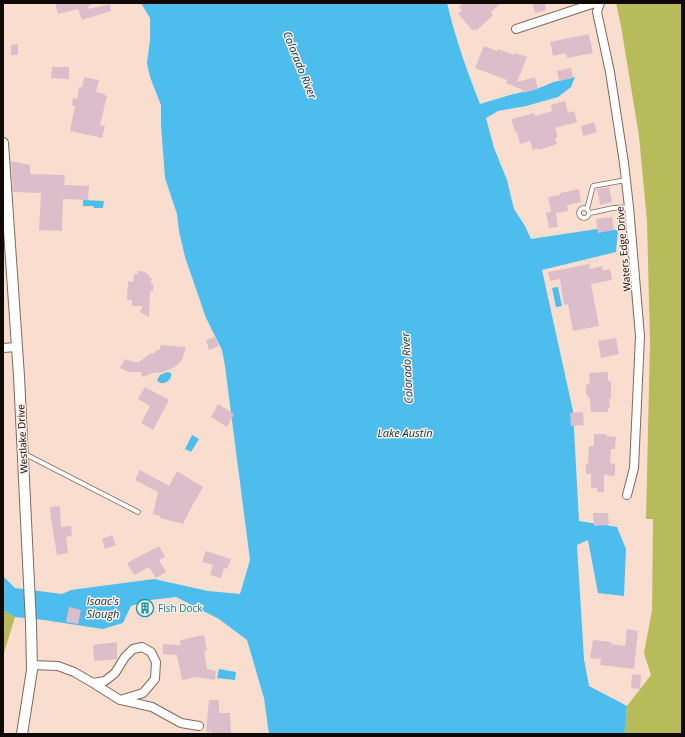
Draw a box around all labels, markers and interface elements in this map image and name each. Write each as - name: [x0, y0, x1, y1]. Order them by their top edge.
- water label: Colorado River: [280, 29, 321, 101]
- street label: Waters Edge Drive: [612, 206, 634, 292]
- water label: Colorado River: [397, 331, 416, 404]
- street label: Westlake Drive: [13, 404, 31, 474]
- water label: Lake Austin: [377, 425, 433, 440]
- water label: Isaac's Slough: [87, 593, 119, 621]
- building icon: Fish Dock: [135, 598, 155, 618]
- place label: Fish Dock: [158, 601, 203, 615]

